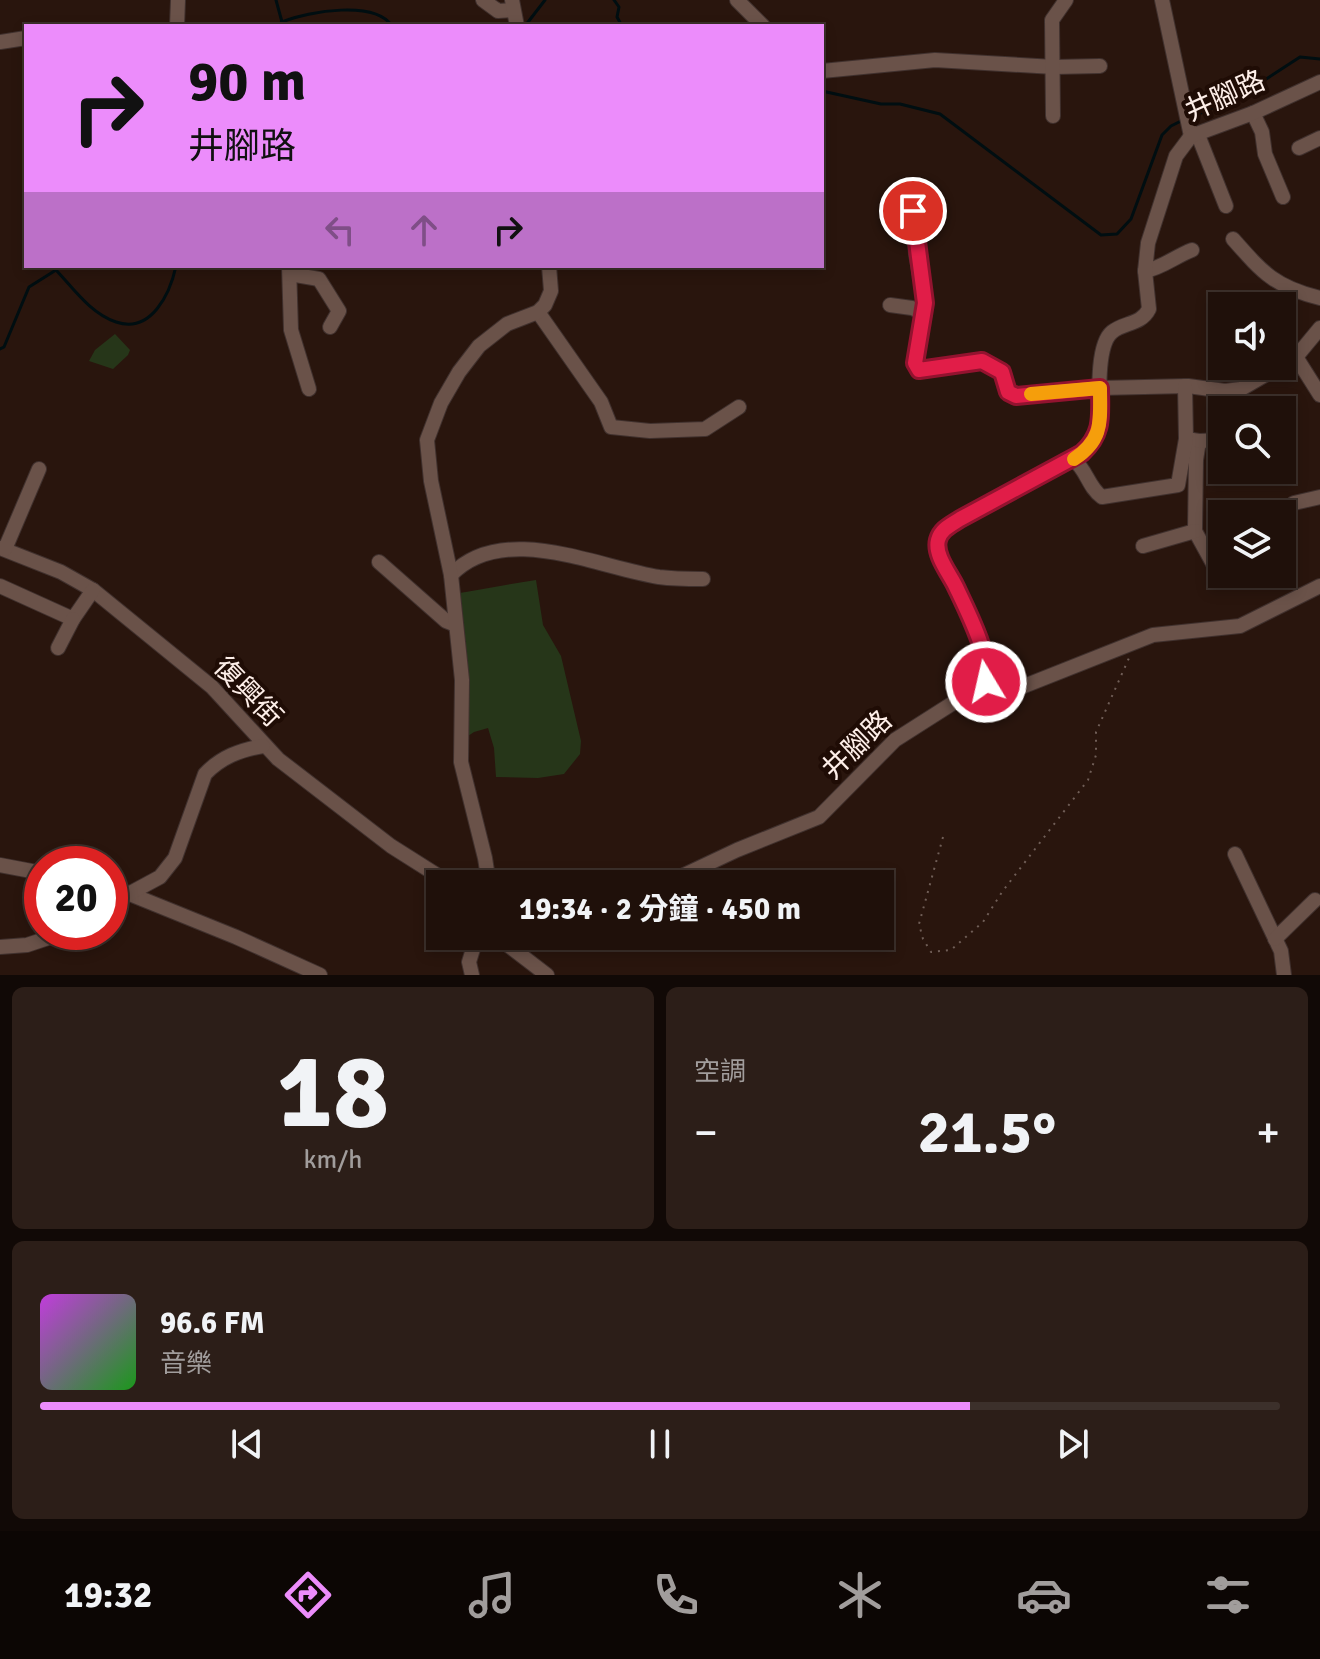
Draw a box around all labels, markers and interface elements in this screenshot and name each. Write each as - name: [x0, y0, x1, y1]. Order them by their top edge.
- text: 90 m: [188, 47, 306, 116]
- icon: right: [56, 56, 160, 160]
- street label: 井腳路: [1180, 63, 1270, 129]
- text: 井腳路: [188, 124, 296, 169]
- pin: [879, 177, 947, 245]
- icon: arrive: [891, 189, 935, 233]
- icon: left: [318, 208, 362, 252]
- icon: ahead: [402, 208, 446, 252]
- icon: right: [486, 208, 530, 252]
- map controls: [1208, 292, 1296, 588]
- button: sound: [1208, 292, 1296, 380]
- button: search: [1208, 396, 1296, 484]
- button: layers: [1208, 500, 1296, 588]
- position arrow: [944, 640, 1028, 724]
- street label: 復興街: [207, 650, 289, 734]
- street label: 井腳路: [815, 704, 899, 786]
- speed limit sign: 20: [24, 846, 128, 950]
- text: 19:34 · 2 分鐘 · 450 m: [519, 891, 801, 928]
- text: 18: [277, 1028, 389, 1156]
- text: 空調: [694, 1056, 746, 1088]
- text: 21.5°: [918, 1096, 1056, 1170]
- text: −: [694, 1106, 718, 1160]
- text: +: [1256, 1106, 1280, 1160]
- text: km/h: [304, 1144, 362, 1176]
- text: 96.6 FM: [160, 1305, 265, 1342]
- text: 音樂: [160, 1348, 212, 1380]
- icon: previous: [225, 1422, 269, 1466]
- icon: pause: [638, 1422, 682, 1466]
- icon: next: [1051, 1422, 1095, 1466]
- icon: directions: [280, 1567, 336, 1623]
- icon: music: [464, 1567, 520, 1623]
- icon: phone: [648, 1567, 704, 1623]
- icon: climate: [832, 1567, 888, 1623]
- icon: car: [1016, 1567, 1072, 1623]
- icon: filters: [1200, 1567, 1256, 1623]
- text: 19:32: [64, 1573, 152, 1618]

